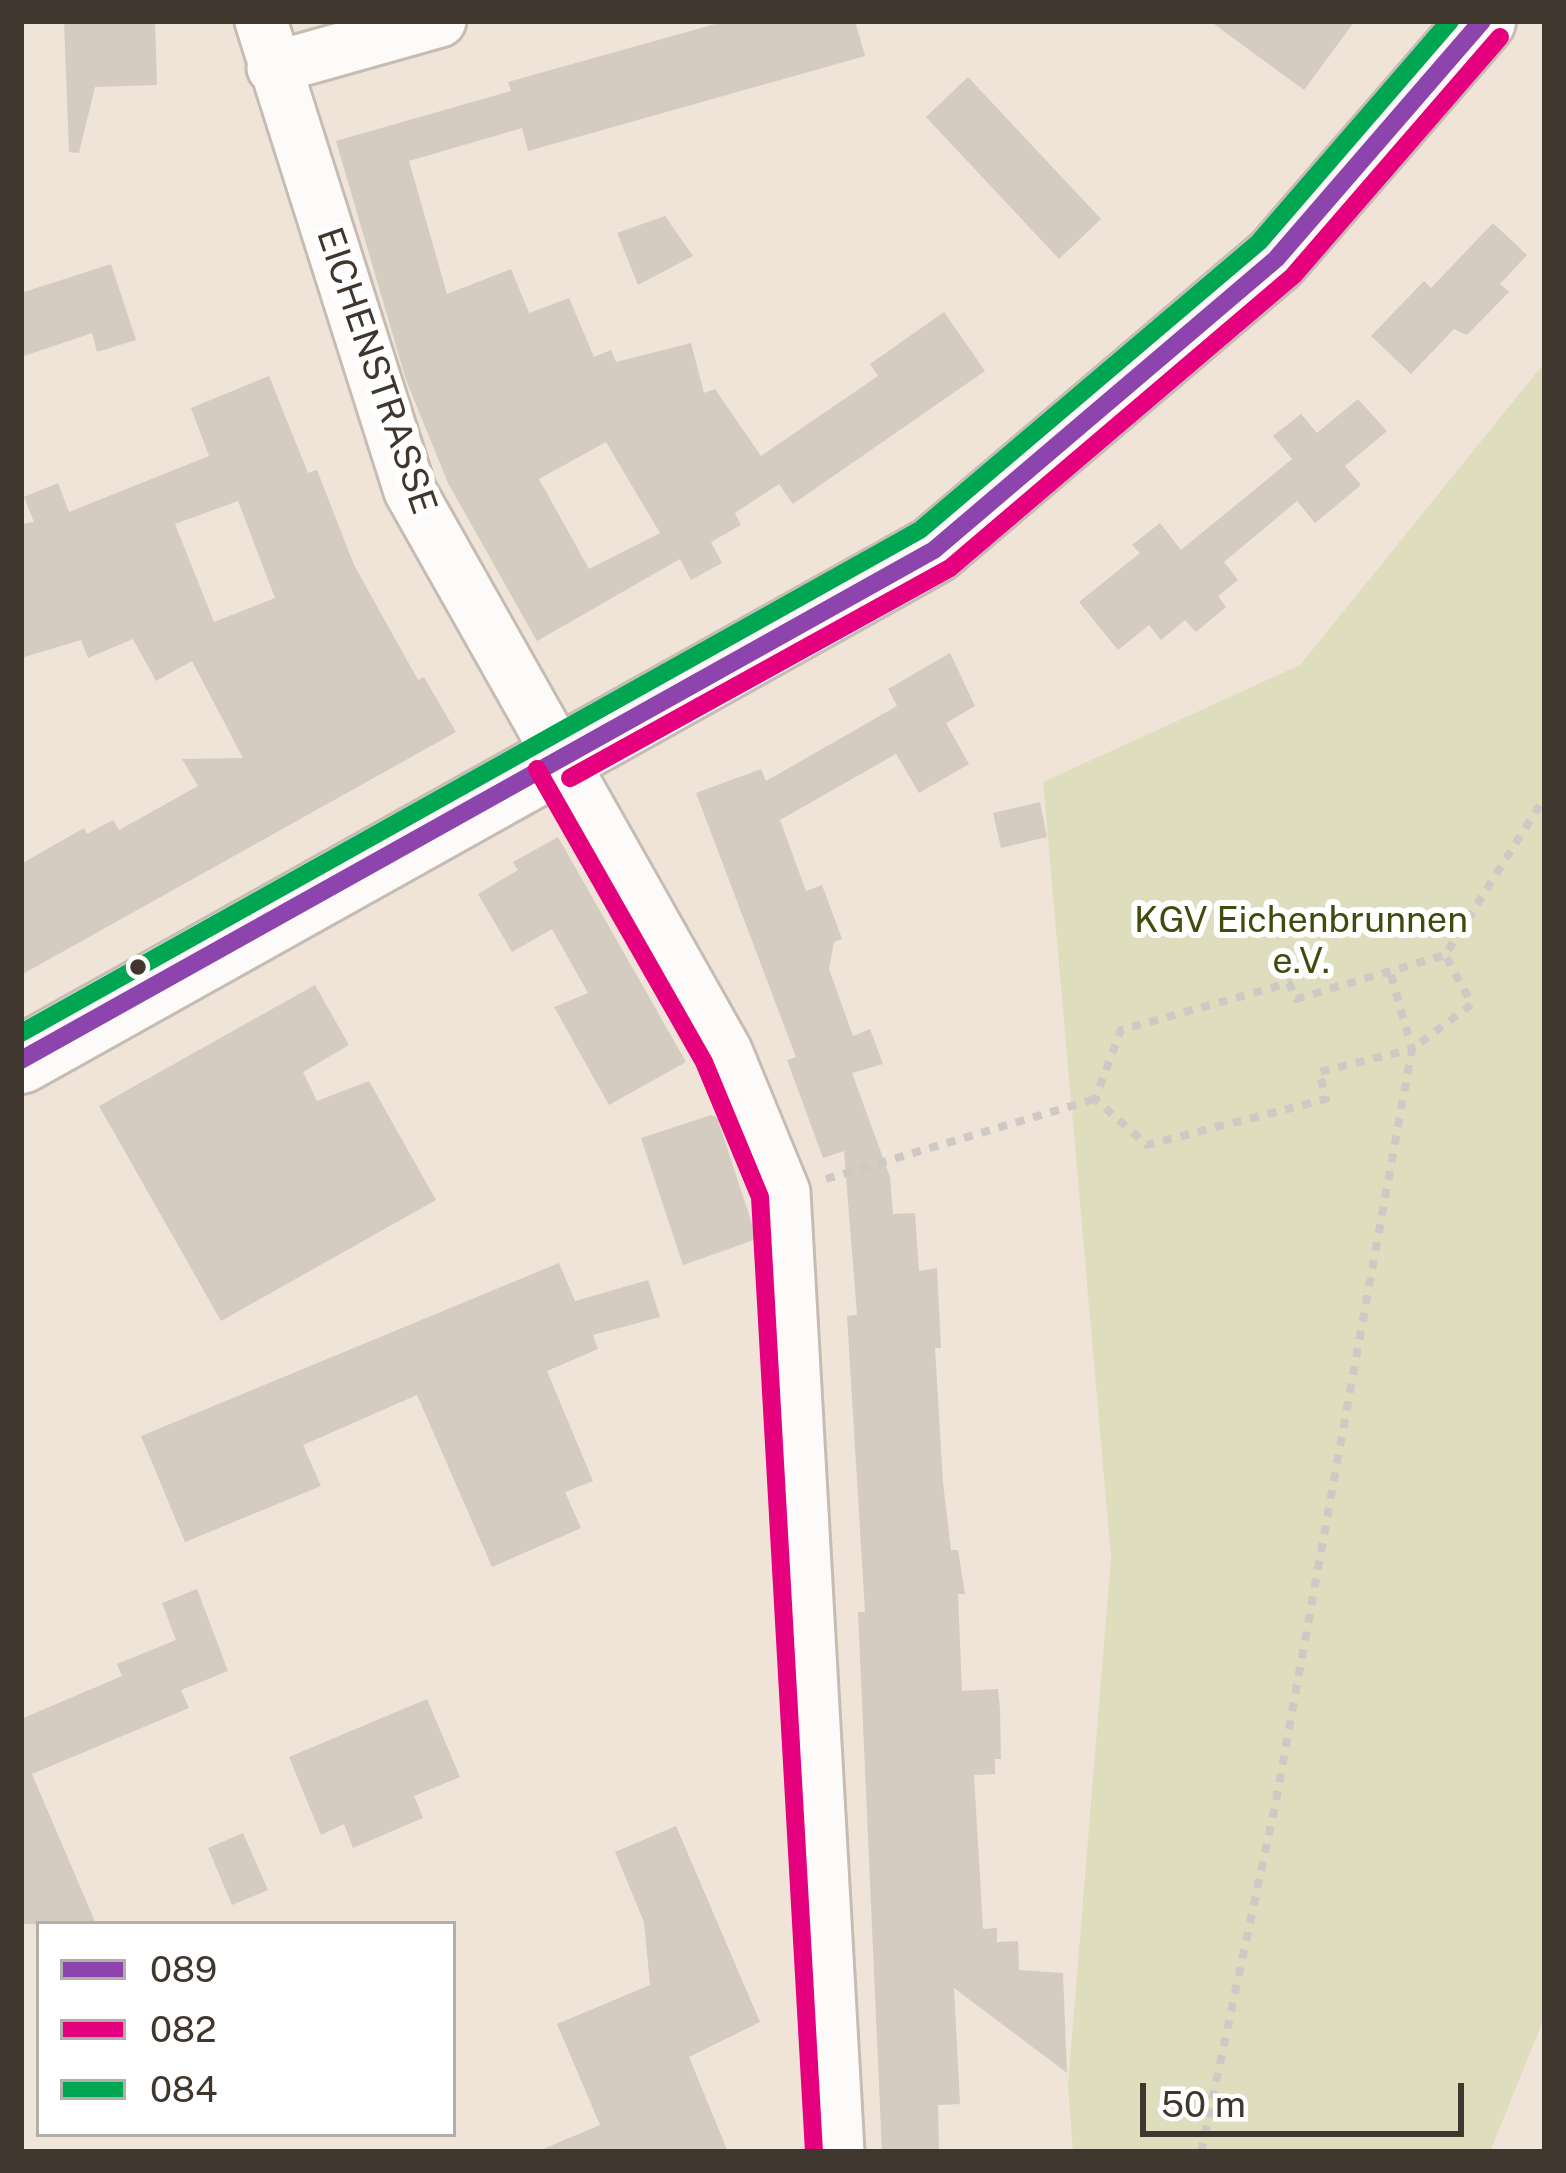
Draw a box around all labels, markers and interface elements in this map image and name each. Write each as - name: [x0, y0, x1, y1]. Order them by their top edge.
- street label: EICHENSTRASSE: [307, 222, 445, 520]
- park label: KGV Eichenbrunnen e.V.: [1134, 899, 1468, 984]
- unlabelled marker: [127, 956, 149, 978]
- legend: [36, 1921, 456, 2137]
- text: 089: [150, 1948, 217, 1990]
- text: 082: [150, 2008, 217, 2050]
- scale bar: [1146, 2059, 1470, 2133]
- text: 084: [150, 2068, 218, 2110]
- text: 50 m: [1161, 2083, 1246, 2125]

